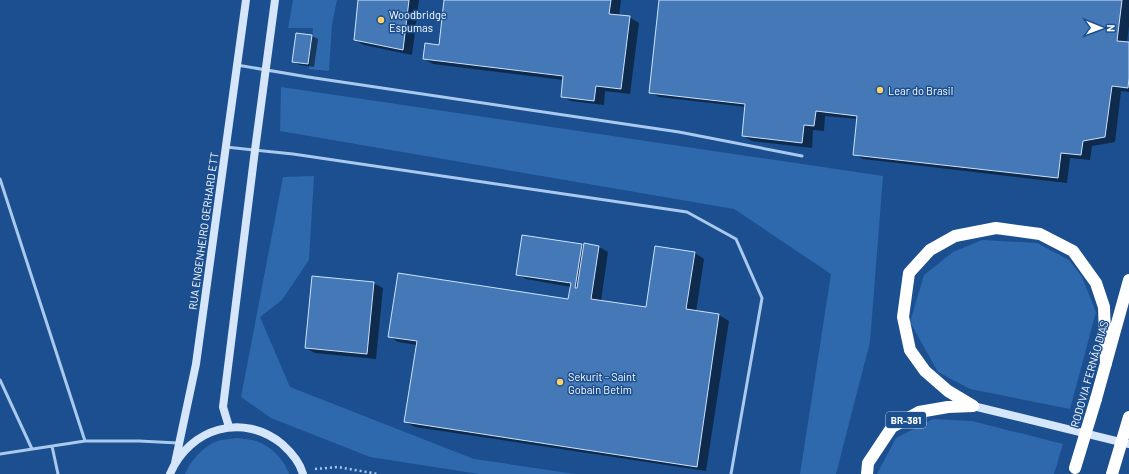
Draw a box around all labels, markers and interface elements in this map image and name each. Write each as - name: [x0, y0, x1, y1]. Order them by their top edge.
- place label: Woodbridge Espumas: [389, 8, 447, 34]
- north arrow: [1081, 8, 1121, 48]
- marker: Woodbridge Espumas: [376, 15, 386, 25]
- text: N: [1105, 24, 1118, 32]
- place label: Lear do Brasil: [888, 84, 953, 97]
- marker: Lear do Brasil: [875, 85, 885, 95]
- street label: RUA ENGENHEIRO GERHARD ETT: [185, 151, 221, 311]
- street label: RODOVIA FERNÃO DIAS: [1068, 319, 1110, 429]
- place label: Sekurit - Saint Gobain Betim: [568, 370, 636, 396]
- marker: Sekurit - Saint Gobain Betim: [555, 377, 565, 387]
- road number: BR-381: [886, 412, 926, 428]

